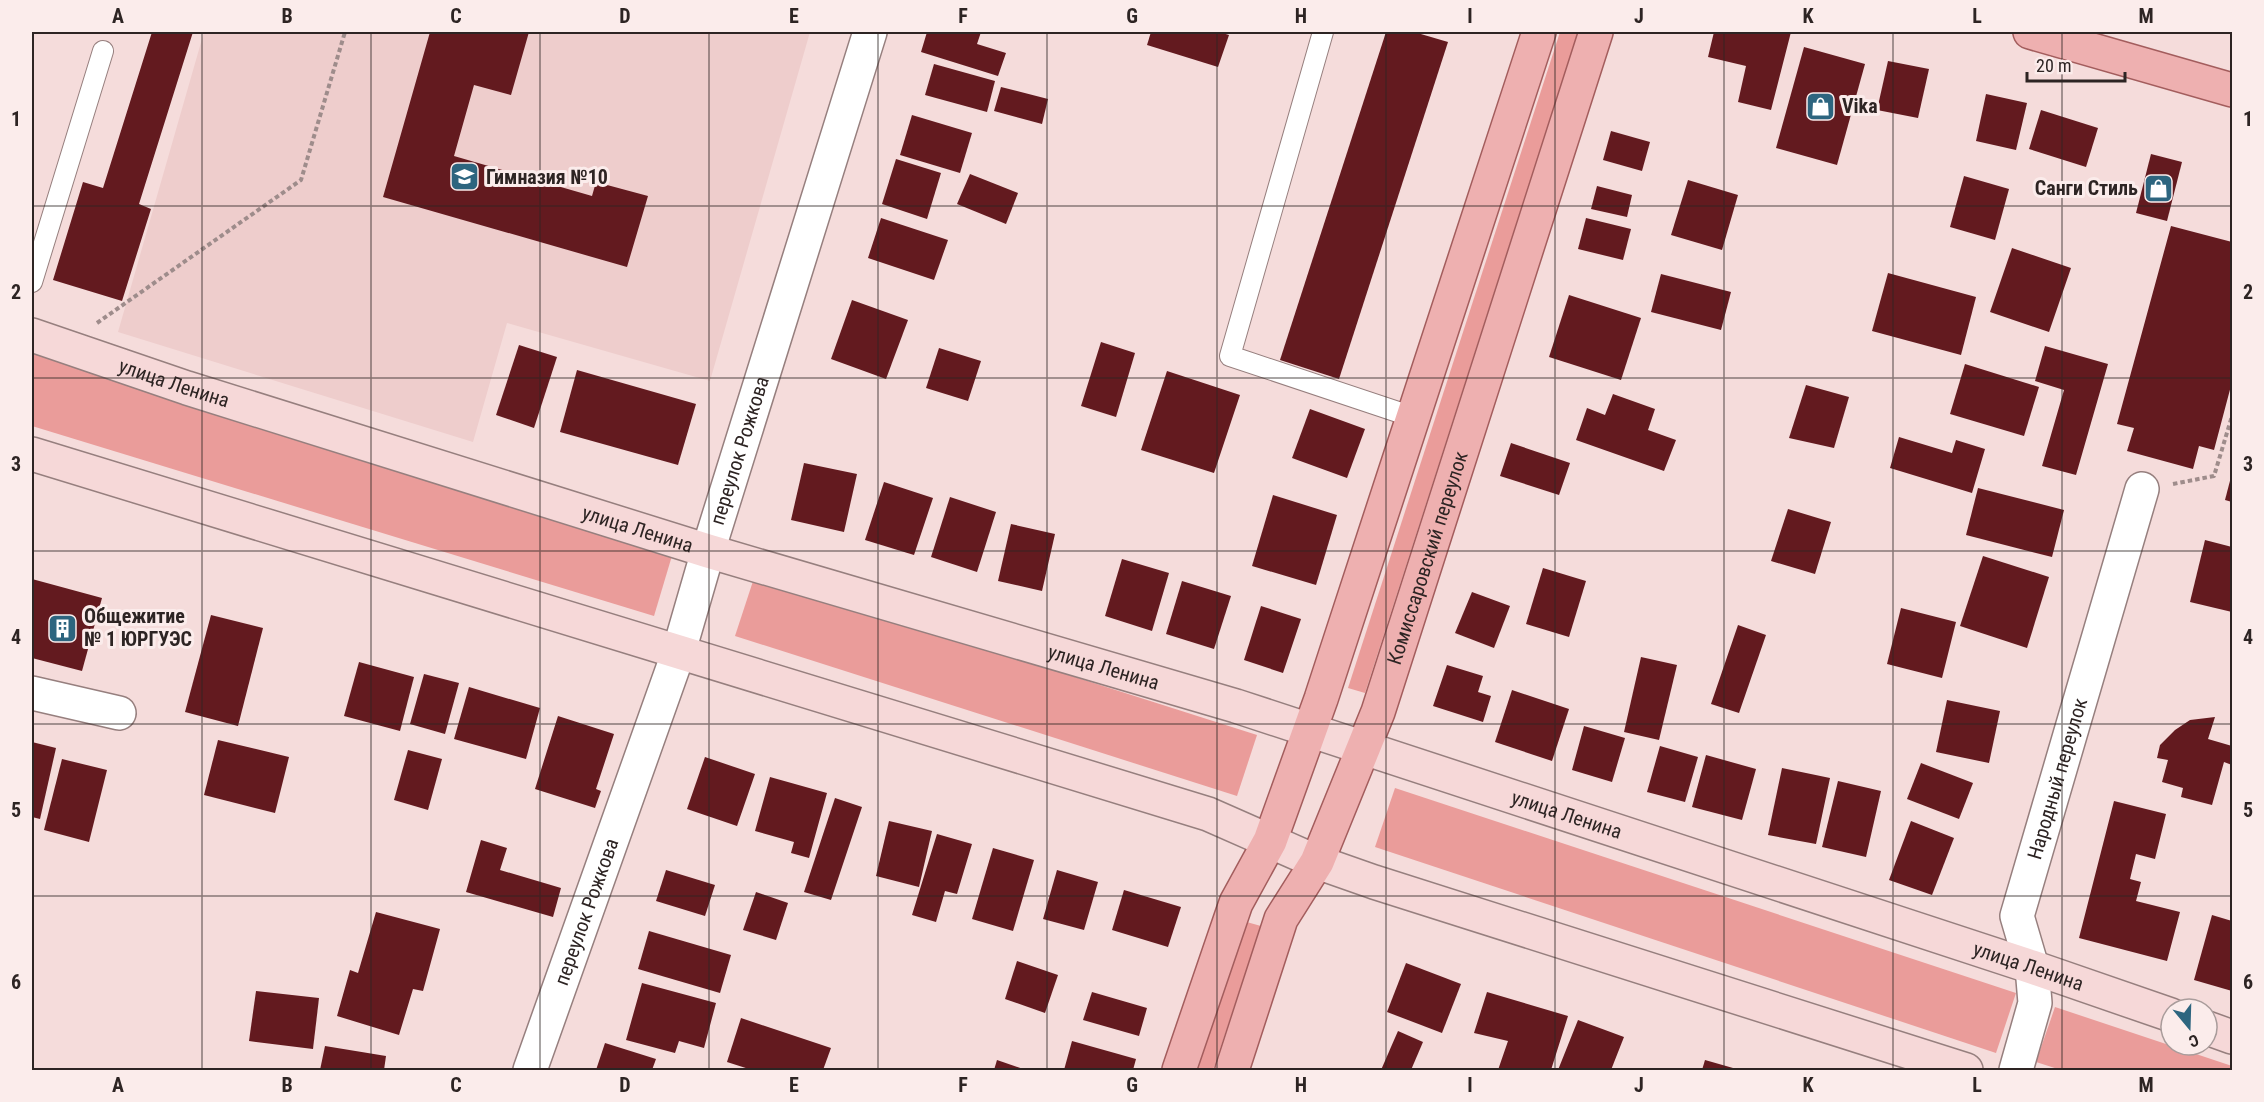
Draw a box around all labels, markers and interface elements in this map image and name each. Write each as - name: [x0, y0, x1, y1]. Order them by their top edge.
- text: A: [112, 4, 124, 28]
- text: B: [281, 4, 293, 28]
- text: C: [450, 4, 462, 28]
- text: D: [619, 4, 631, 28]
- text: E: [789, 4, 799, 28]
- text: F: [958, 4, 968, 28]
- text: G: [1126, 4, 1138, 28]
- text: H: [1295, 4, 1307, 28]
- text: I: [1467, 4, 1473, 28]
- text: J: [1634, 4, 1644, 28]
- text: K: [1802, 4, 1814, 28]
- text: L: [1972, 4, 1982, 28]
- text: M: [2138, 4, 2154, 28]
- scale bar: [2027, 45, 2124, 83]
- text: 20 m: [2036, 55, 2071, 76]
- shop icon: Vika: [1805, 90, 1837, 122]
- place label: Vika: [1842, 94, 1878, 118]
- text: 1: [11, 107, 21, 131]
- text: 1: [2243, 107, 2253, 131]
- school or university icon: Гимназия №10: [449, 161, 481, 193]
- place label: Гимназия №10: [486, 165, 608, 189]
- shop icon: Санги Стиль: [2143, 172, 2175, 204]
- place label: Санги Стиль: [2035, 176, 2138, 200]
- text: 2: [11, 280, 21, 304]
- text: 2: [2243, 280, 2253, 304]
- street label: улица Ленина: [116, 354, 232, 412]
- street label: переулок Рожкова: [705, 373, 774, 528]
- street label: Комиссаровский переулок: [1382, 448, 1473, 667]
- text: 3: [11, 452, 21, 476]
- text: 3: [2243, 452, 2253, 476]
- street label: улица Ленина: [579, 500, 696, 558]
- place label: Общежитие № 1 ЮРГУЭС: [84, 604, 192, 651]
- building icon: Общежитие № 1 ЮРГУЭС: [47, 612, 79, 644]
- text: 4: [11, 625, 21, 649]
- text: 4: [2243, 625, 2253, 649]
- street label: улица Ленина: [1045, 639, 1162, 695]
- street label: Народный переулок: [2022, 695, 2092, 862]
- street label: улица Ленина: [1508, 785, 1625, 844]
- text: 5: [11, 798, 21, 822]
- text: 5: [2243, 798, 2253, 822]
- street label: переулок Рожкова: [549, 835, 623, 988]
- street label: улица Ленина: [1970, 937, 2087, 996]
- text: 6: [11, 970, 21, 994]
- text: 6: [2243, 970, 2253, 994]
- north arrow: [2159, 997, 2219, 1057]
- text: С: [2186, 1030, 2201, 1051]
- text: A: [112, 1073, 124, 1097]
- text: B: [281, 1073, 293, 1097]
- text: C: [450, 1073, 462, 1097]
- text: D: [619, 1073, 631, 1097]
- text: E: [789, 1073, 799, 1097]
- text: F: [958, 1073, 968, 1097]
- text: G: [1126, 1073, 1138, 1097]
- text: H: [1295, 1073, 1307, 1097]
- text: I: [1467, 1073, 1473, 1097]
- text: J: [1634, 1073, 1644, 1097]
- text: K: [1802, 1073, 1814, 1097]
- text: L: [1972, 1073, 1982, 1097]
- text: M: [2138, 1073, 2154, 1097]

